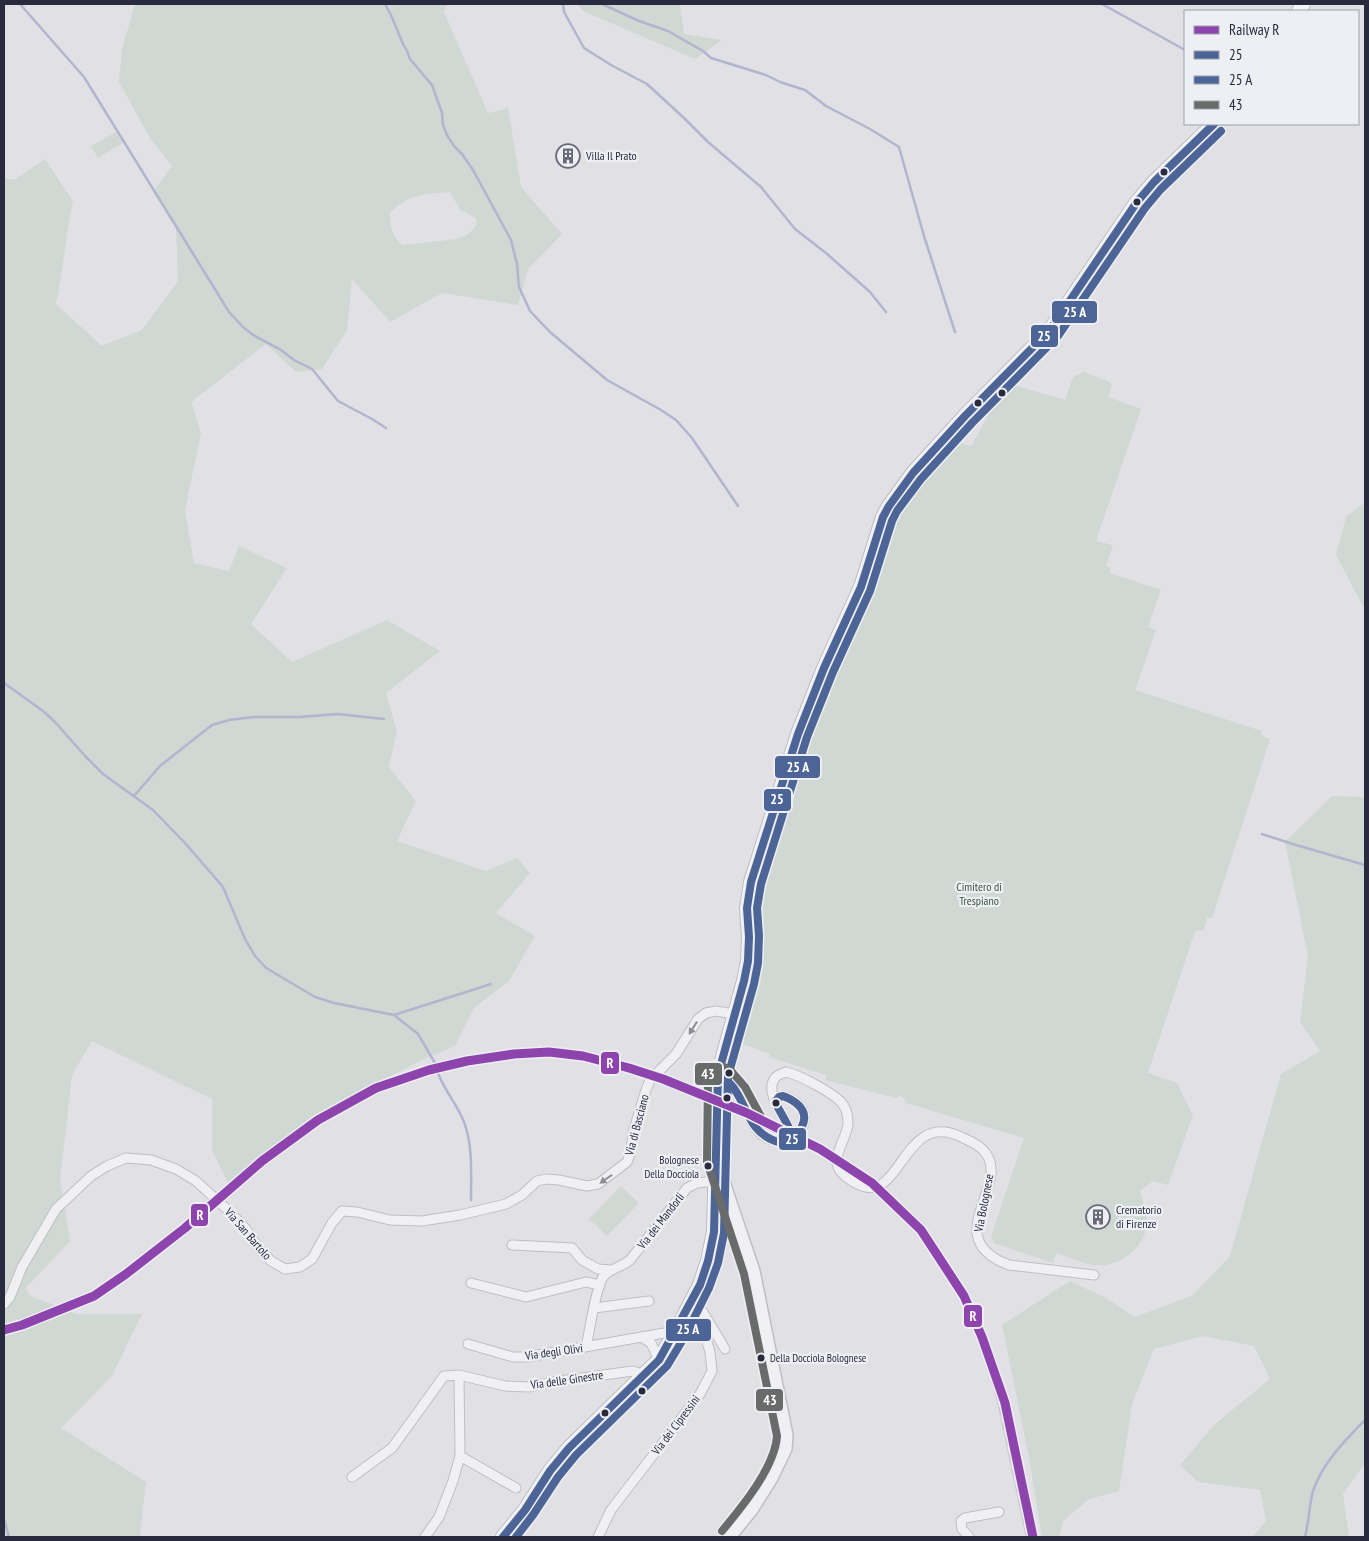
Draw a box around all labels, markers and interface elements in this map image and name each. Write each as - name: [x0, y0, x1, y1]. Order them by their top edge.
- legend: [1184, 10, 1359, 125]
- text: Railway R: [1229, 20, 1279, 39]
- text: 25: [1229, 45, 1243, 64]
- text: 25 A: [1229, 70, 1253, 89]
- text: 43: [1229, 95, 1243, 114]
- building icon: Villa Il Prato: [555, 143, 581, 169]
- place label: Villa Il Prato: [585, 148, 637, 163]
- unlabelled marker: [1159, 167, 1169, 177]
- unlabelled marker: [1132, 197, 1142, 207]
- line badge: 25 A: [1051, 300, 1098, 324]
- text: 25 A: [1064, 303, 1087, 321]
- line badge: 25: [1030, 324, 1059, 348]
- text: 25: [1037, 327, 1051, 345]
- unlabelled marker: [997, 388, 1007, 398]
- unlabelled marker: [973, 398, 983, 408]
- line badge: 25 A: [774, 755, 821, 779]
- text: 25 A: [787, 758, 810, 776]
- line badge: 25: [763, 788, 792, 812]
- text: 25: [770, 790, 784, 808]
- park label: Cimitero di Trespiano: [956, 879, 1002, 908]
- one-way arrow: [688, 1021, 697, 1035]
- line badge: R: [600, 1051, 620, 1075]
- text: R: [606, 1054, 614, 1072]
- line badge: 43: [694, 1062, 723, 1086]
- text: 43: [701, 1065, 715, 1083]
- unlabelled marker: [724, 1068, 734, 1078]
- street label: Via di Basciano: [621, 1093, 652, 1158]
- unlabelled marker: [722, 1093, 732, 1103]
- unlabelled marker: [771, 1098, 781, 1108]
- line badge: 25: [778, 1127, 807, 1151]
- text: 25: [785, 1130, 799, 1148]
- place label: Bolognese Della Docciola: [645, 1153, 699, 1181]
- marker: Bolognese Della Docciola: [703, 1161, 713, 1171]
- street label: Via Bolognese: [970, 1173, 996, 1234]
- one-way arrow: [599, 1174, 612, 1184]
- street label: Via dei Mandorli: [633, 1189, 687, 1253]
- place label: Crematorio di Firenze: [1116, 1202, 1162, 1231]
- line badge: R: [190, 1203, 209, 1227]
- street label: Via San Bartolo: [221, 1204, 275, 1263]
- building icon: Crematorio di Firenze: [1085, 1204, 1111, 1230]
- text: R: [196, 1206, 204, 1224]
- line badge: R: [963, 1304, 983, 1328]
- text: R: [969, 1307, 977, 1325]
- line badge: 25 A: [665, 1318, 712, 1342]
- text: 25 A: [677, 1320, 700, 1338]
- street label: Via degli Olivi: [523, 1340, 584, 1363]
- place label: Della Docciola Bolognese: [770, 1351, 867, 1365]
- marker: Della Docciola Bolognese: [756, 1353, 766, 1363]
- street label: Via delle Ginestre: [529, 1367, 604, 1392]
- unlabelled marker: [637, 1386, 647, 1396]
- line badge: 43: [755, 1388, 784, 1412]
- text: 43: [763, 1391, 777, 1409]
- street label: Via dei Cipressini: [648, 1392, 703, 1458]
- unlabelled marker: [600, 1408, 610, 1418]

